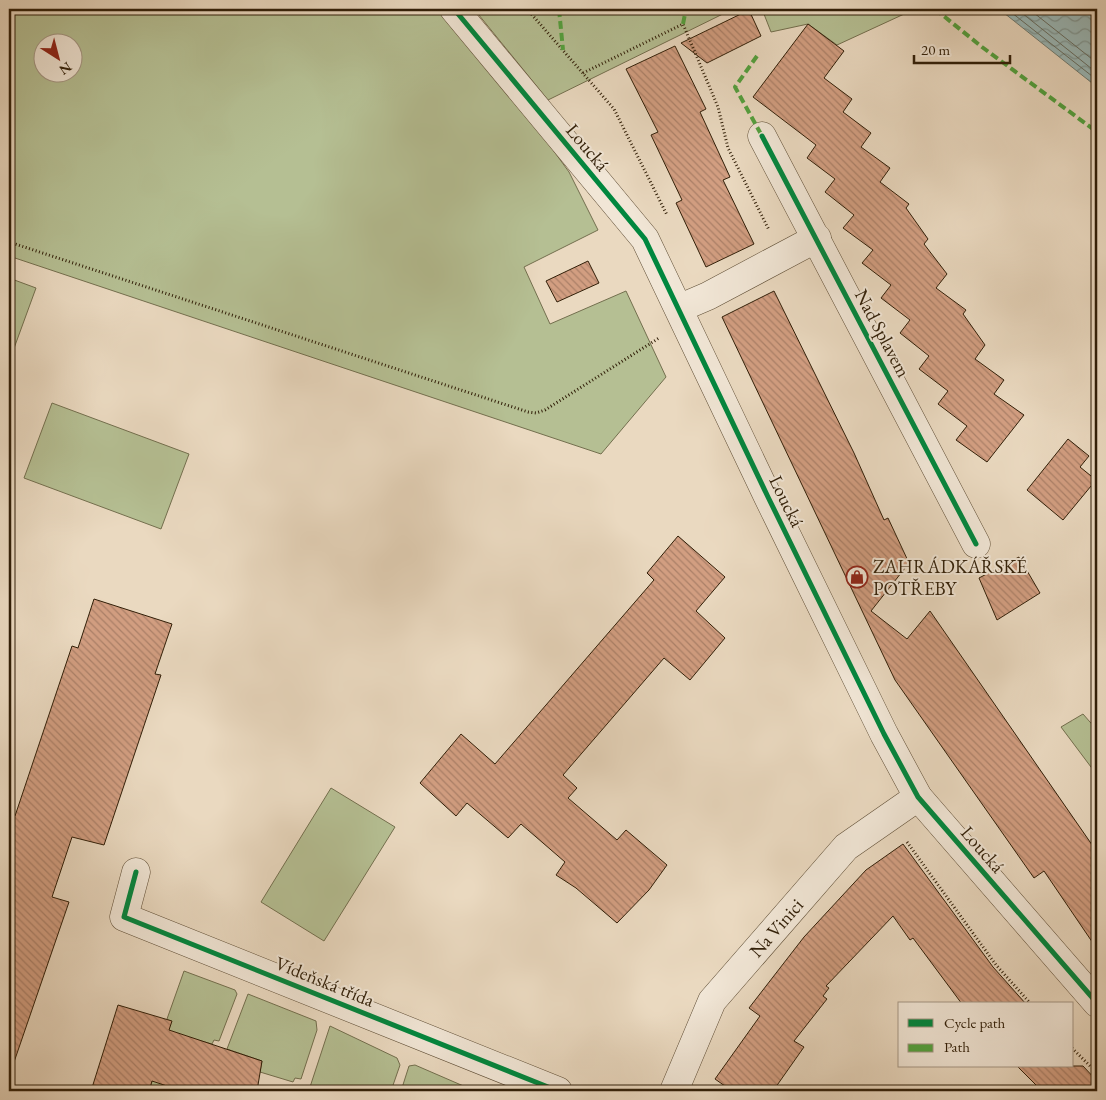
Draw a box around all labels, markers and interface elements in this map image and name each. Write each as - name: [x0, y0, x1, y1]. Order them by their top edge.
- north arrow: [32, 32, 82, 82]
- scale bar: [914, 32, 1010, 64]
- text: 20 m: [921, 40, 950, 59]
- text: N: [55, 58, 76, 80]
- street label: Loucká: [560, 118, 615, 177]
- street label: Nad Splavem: [849, 285, 916, 382]
- street label: Loucká: [763, 471, 810, 532]
- place label: ZAHRÁDKÁŘSKÉ POTŘEBY: [873, 554, 1027, 601]
- shop icon: ZAHRÁDKÁŘSKÉ POTŘEBY: [845, 565, 869, 589]
- street label: Loucká: [955, 820, 1010, 878]
- street label: Na Vinici: [744, 893, 809, 963]
- street label: Vídeňská třída: [272, 950, 378, 1013]
- legend: [898, 1002, 1074, 1068]
- text: Cycle path: [944, 1013, 1006, 1032]
- text: Path: [944, 1037, 970, 1056]

